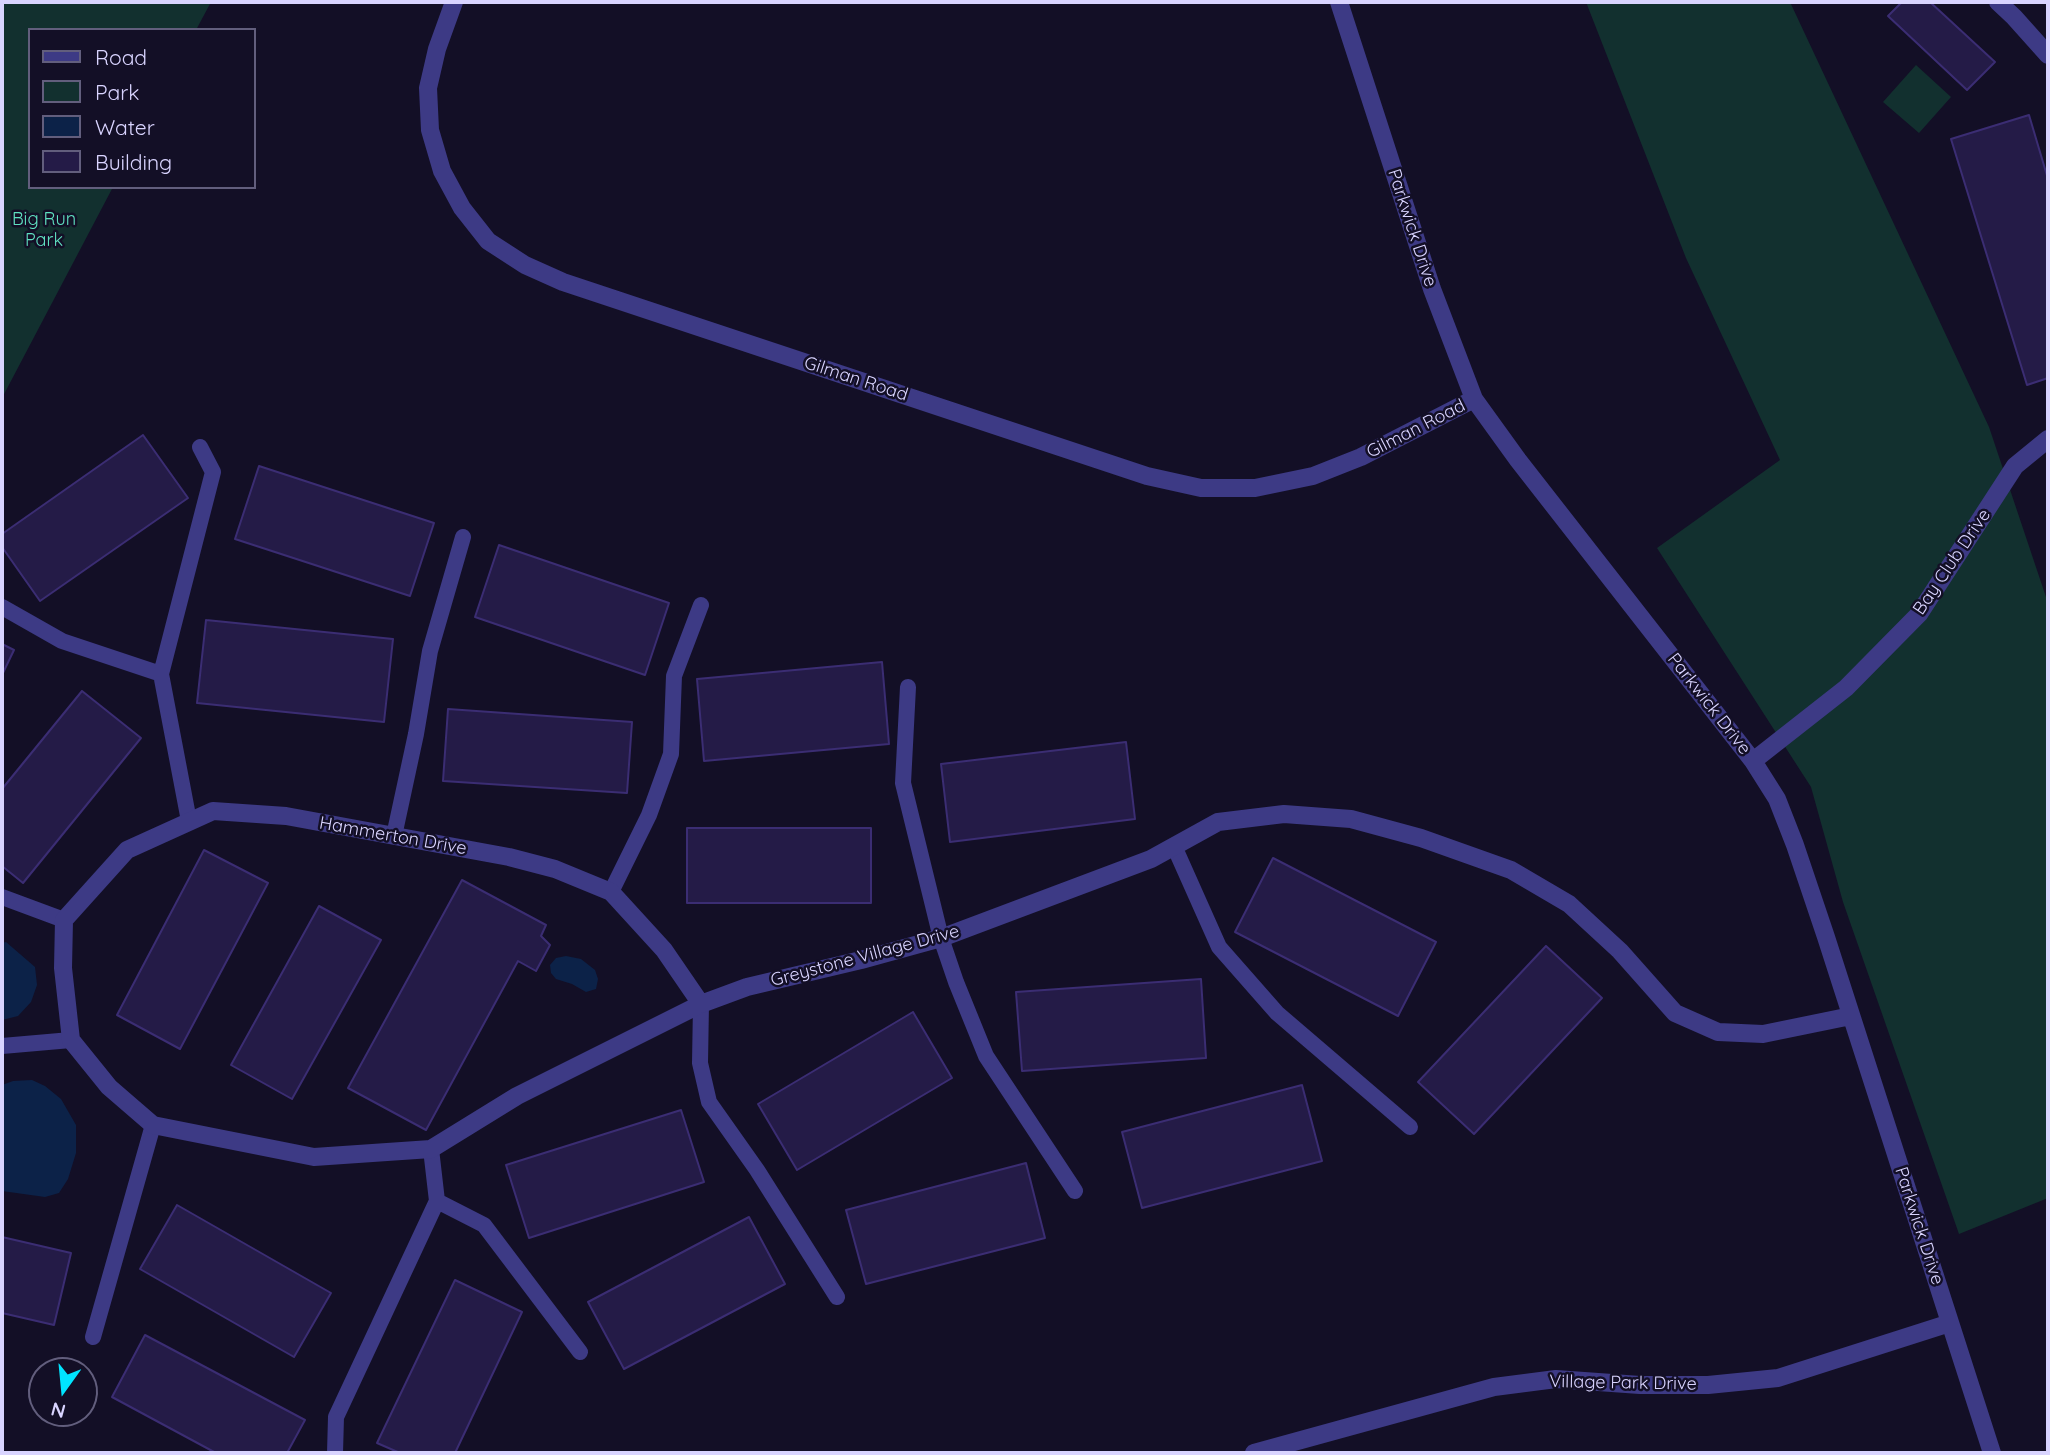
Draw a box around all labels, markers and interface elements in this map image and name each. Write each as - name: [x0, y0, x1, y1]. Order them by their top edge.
- legend: [28, 28, 256, 189]
- text: Road: [95, 44, 147, 70]
- text: Park: [95, 79, 139, 105]
- text: Water: [95, 114, 155, 140]
- text: Building: [95, 149, 172, 175]
- street label: Parkwick Drive: [1383, 166, 1441, 290]
- park label: Big Run Park: [12, 209, 76, 252]
- street label: Gilman Road: [801, 352, 911, 406]
- street label: Gilman Road: [1363, 395, 1469, 463]
- street label: Bay Club Drive: [1909, 505, 1995, 619]
- street label: Parkwick Drive: [1663, 649, 1755, 759]
- street label: Hammerton Drive: [318, 812, 468, 860]
- street label: Greystone Village Drive: [768, 920, 962, 992]
- street label: Parkwick Drive: [1890, 1164, 1948, 1288]
- north arrow: [28, 1357, 98, 1427]
- street label: Village Park Drive: [1549, 1371, 1697, 1395]
- text: N: [48, 1397, 68, 1424]

